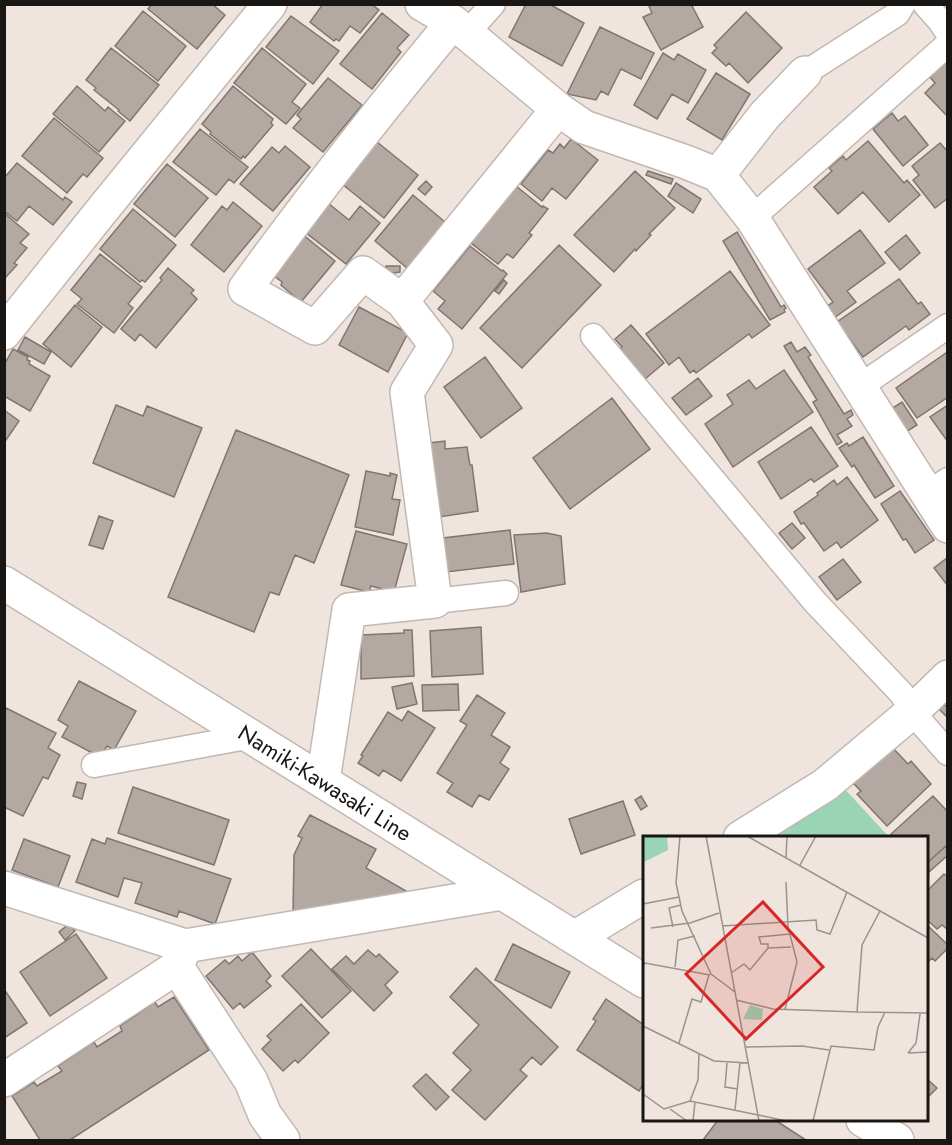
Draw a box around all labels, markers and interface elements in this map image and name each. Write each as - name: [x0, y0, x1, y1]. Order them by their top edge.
- street label: Namiki-Kawasaki Line: [232, 716, 418, 849]
- inset map: [643, 836, 928, 1121]

